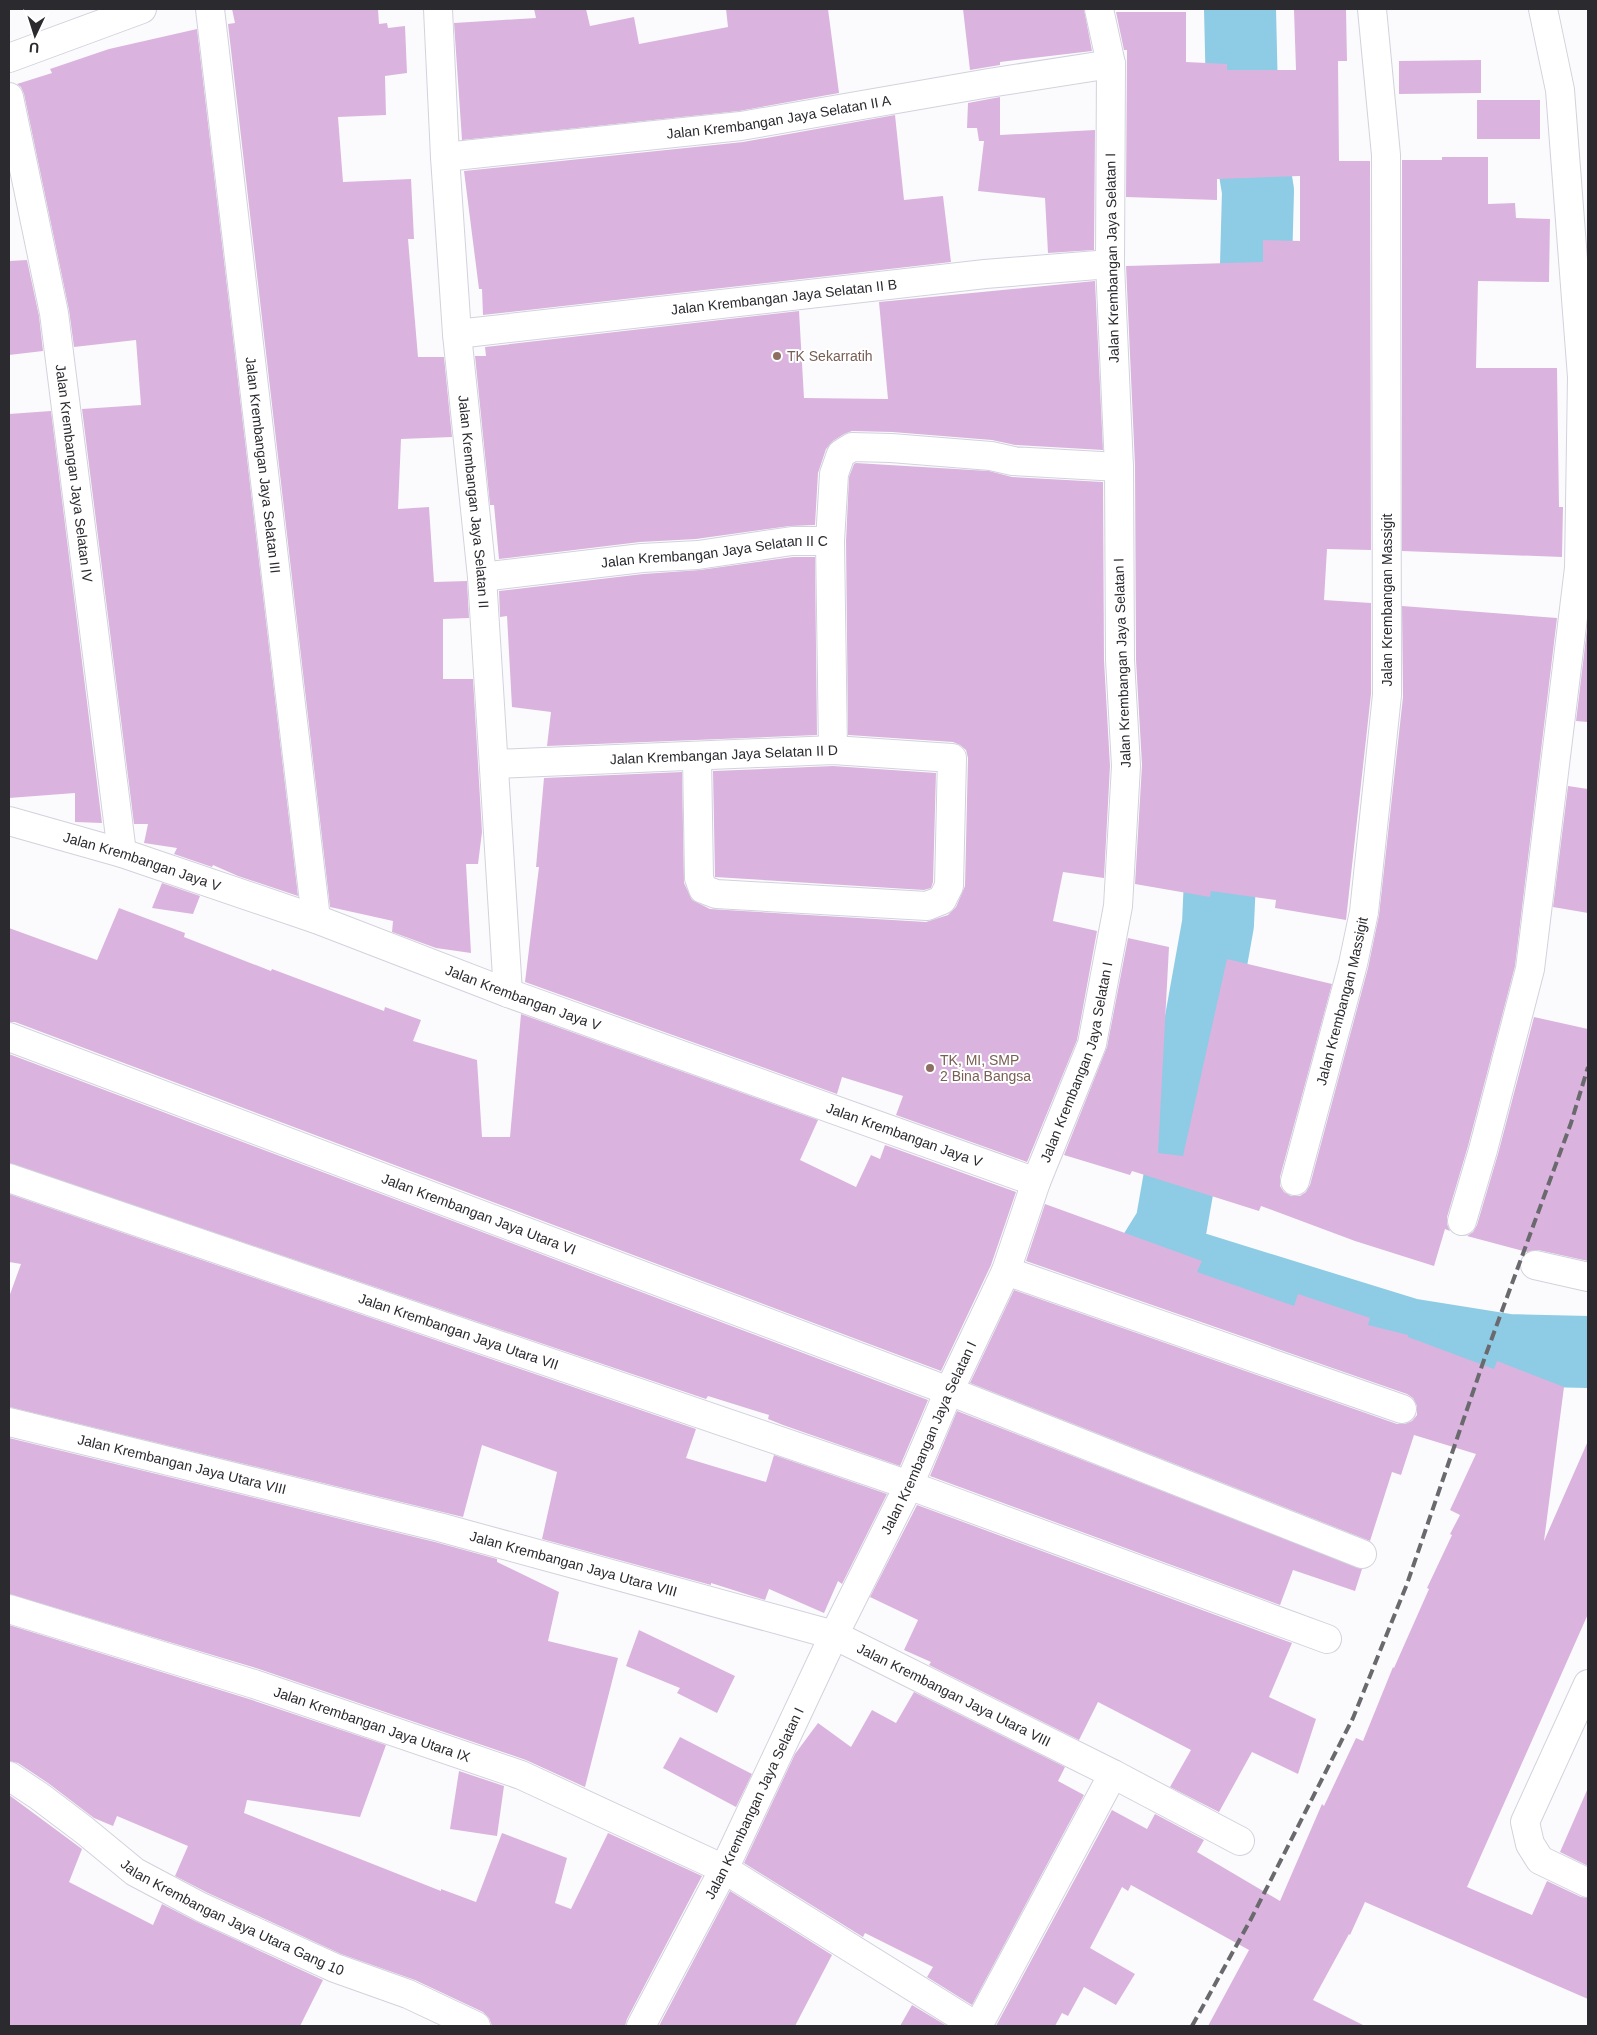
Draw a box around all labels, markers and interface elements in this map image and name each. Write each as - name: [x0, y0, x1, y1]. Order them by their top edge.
- north arrow: [10, 10, 60, 60]
- text: U: [28, 40, 40, 56]
- street label: Jalan Krembangan Jaya Selatan II A: [666, 92, 893, 142]
- street label: Jalan Krembangan Jaya Selatan I: [1102, 153, 1122, 363]
- street label: Jalan Krembangan Jaya Selatan II B: [670, 276, 898, 318]
- place label: TK Sekarratih: [787, 348, 873, 364]
- marker: TK Sekarratih: [771, 350, 783, 362]
- street label: Jalan Krembangan Jaya Selatan III: [243, 356, 284, 574]
- street label: Jalan Krembangan Jaya Selatan IV: [52, 363, 96, 584]
- street label: Jalan Krembangan Jaya Selatan II: [455, 394, 492, 609]
- street label: Jalan Krembangan Massigit: [1379, 514, 1395, 686]
- street label: Jalan Krembangan Jaya Selatan II C: [600, 533, 828, 571]
- street label: Jalan Krembangan Jaya Selatan I: [1110, 558, 1134, 768]
- street label: Jalan Krembangan Jaya Selatan II D: [609, 742, 838, 767]
- street label: Jalan Krembangan Jaya V: [61, 829, 223, 894]
- street label: Jalan Krembangan Massigit: [1313, 915, 1371, 1087]
- street label: Jalan Krembangan Jaya Selatan I: [1037, 960, 1115, 1165]
- street label: Jalan Krembangan Jaya V: [443, 962, 604, 1034]
- place label: TK, MI, SMP 2 Bina Bangsa: [940, 1052, 1031, 1084]
- marker: TK, MI, SMP 2 Bina Bangsa: [924, 1062, 936, 1074]
- street label: Jalan Krembangan Jaya V: [824, 1100, 985, 1170]
- street label: Jalan Krembangan Jaya Utara VI: [379, 1170, 578, 1258]
- street label: Jalan Krembangan Jaya Utara VII: [356, 1290, 561, 1373]
- street label: Jalan Krembangan Jaya Selatan I: [878, 1339, 979, 1537]
- street label: Jalan Krembangan Jaya Utara VIII: [76, 1431, 288, 1497]
- street label: Jalan Krembangan Jaya Utara VIII: [468, 1528, 679, 1600]
- street label: Jalan Krembangan Jaya Utara VIII: [854, 1640, 1053, 1750]
- street label: Jalan Krembangan Jaya Utara IX: [272, 1683, 473, 1765]
- street label: Jalan Krembangan Jaya Selatan I: [702, 1705, 807, 1902]
- street label: Jalan Krembangan Jaya Utara Gang 10: [118, 1856, 346, 1979]

